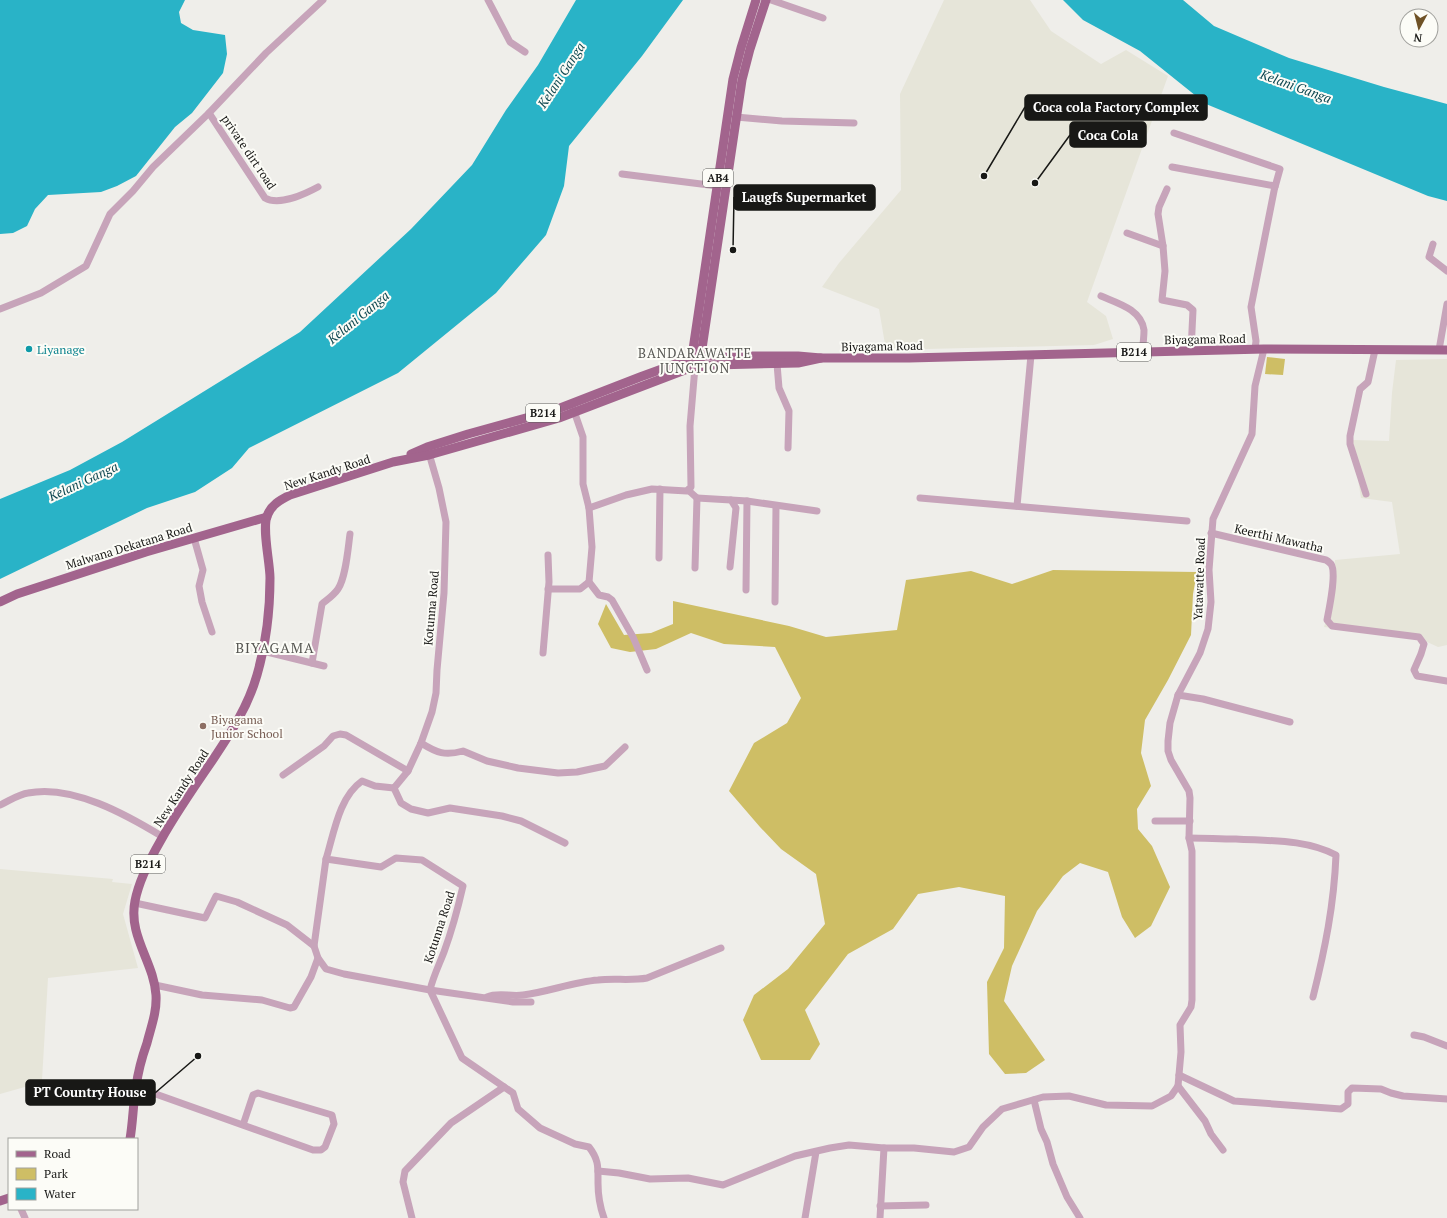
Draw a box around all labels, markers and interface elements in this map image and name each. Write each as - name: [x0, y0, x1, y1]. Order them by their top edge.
- north arrow: [1399, 8, 1439, 48]
- text: N: [1412, 30, 1423, 45]
- water label: Kelani Ganga: [533, 39, 589, 112]
- water label: Kelani Ganga: [1257, 64, 1334, 107]
- callout: Coca cola Factory Complex: [1025, 95, 1207, 120]
- text: Coca cola Factory Complex: [1033, 98, 1200, 116]
- street label: private dirt road: [219, 112, 280, 192]
- callout: Coca Cola: [1070, 122, 1146, 147]
- text: Coca Cola: [1078, 126, 1139, 144]
- road number: AB4: [703, 169, 733, 187]
- callout: Laugfs Supermarket: [734, 185, 875, 210]
- text: Laugfs Supermarket: [742, 188, 867, 206]
- water label: Kelani Ganga: [323, 286, 393, 348]
- street label: Biyagama Road: [1164, 331, 1246, 347]
- street label: Biyagama Road: [841, 338, 923, 354]
- place label: Liyanage: [37, 342, 85, 357]
- road number: B214: [1117, 343, 1151, 361]
- marker: Liyanage: [24, 344, 34, 354]
- district label: BANDARAWATTE JUNCTION: [638, 344, 752, 377]
- road number: B214: [526, 404, 560, 422]
- street label: New Kandy Road: [282, 451, 372, 493]
- water label: Kelani Ganga: [44, 457, 121, 505]
- street label: Malwana Dekatana Road: [64, 520, 194, 572]
- street label: Keerthi Mawatha: [1233, 520, 1325, 556]
- street label: Yatawatte Road: [1190, 537, 1208, 621]
- street label: Kotunna Road: [420, 570, 442, 646]
- district label: BIYAGAMA: [236, 638, 314, 657]
- place label: Biyagama Junior School: [211, 712, 283, 741]
- marker: Biyagama Junior School: [198, 721, 208, 731]
- street label: New Kandy Road: [150, 746, 212, 830]
- road number: B214: [131, 855, 165, 873]
- street label: Kotunna Road: [420, 889, 458, 965]
- callout: PT Country House: [26, 1080, 155, 1105]
- text: PT Country House: [34, 1083, 146, 1101]
- legend: [8, 1138, 138, 1210]
- text: Road: [44, 1146, 71, 1161]
- text: Park: [44, 1166, 69, 1181]
- text: Water: [44, 1186, 76, 1201]

